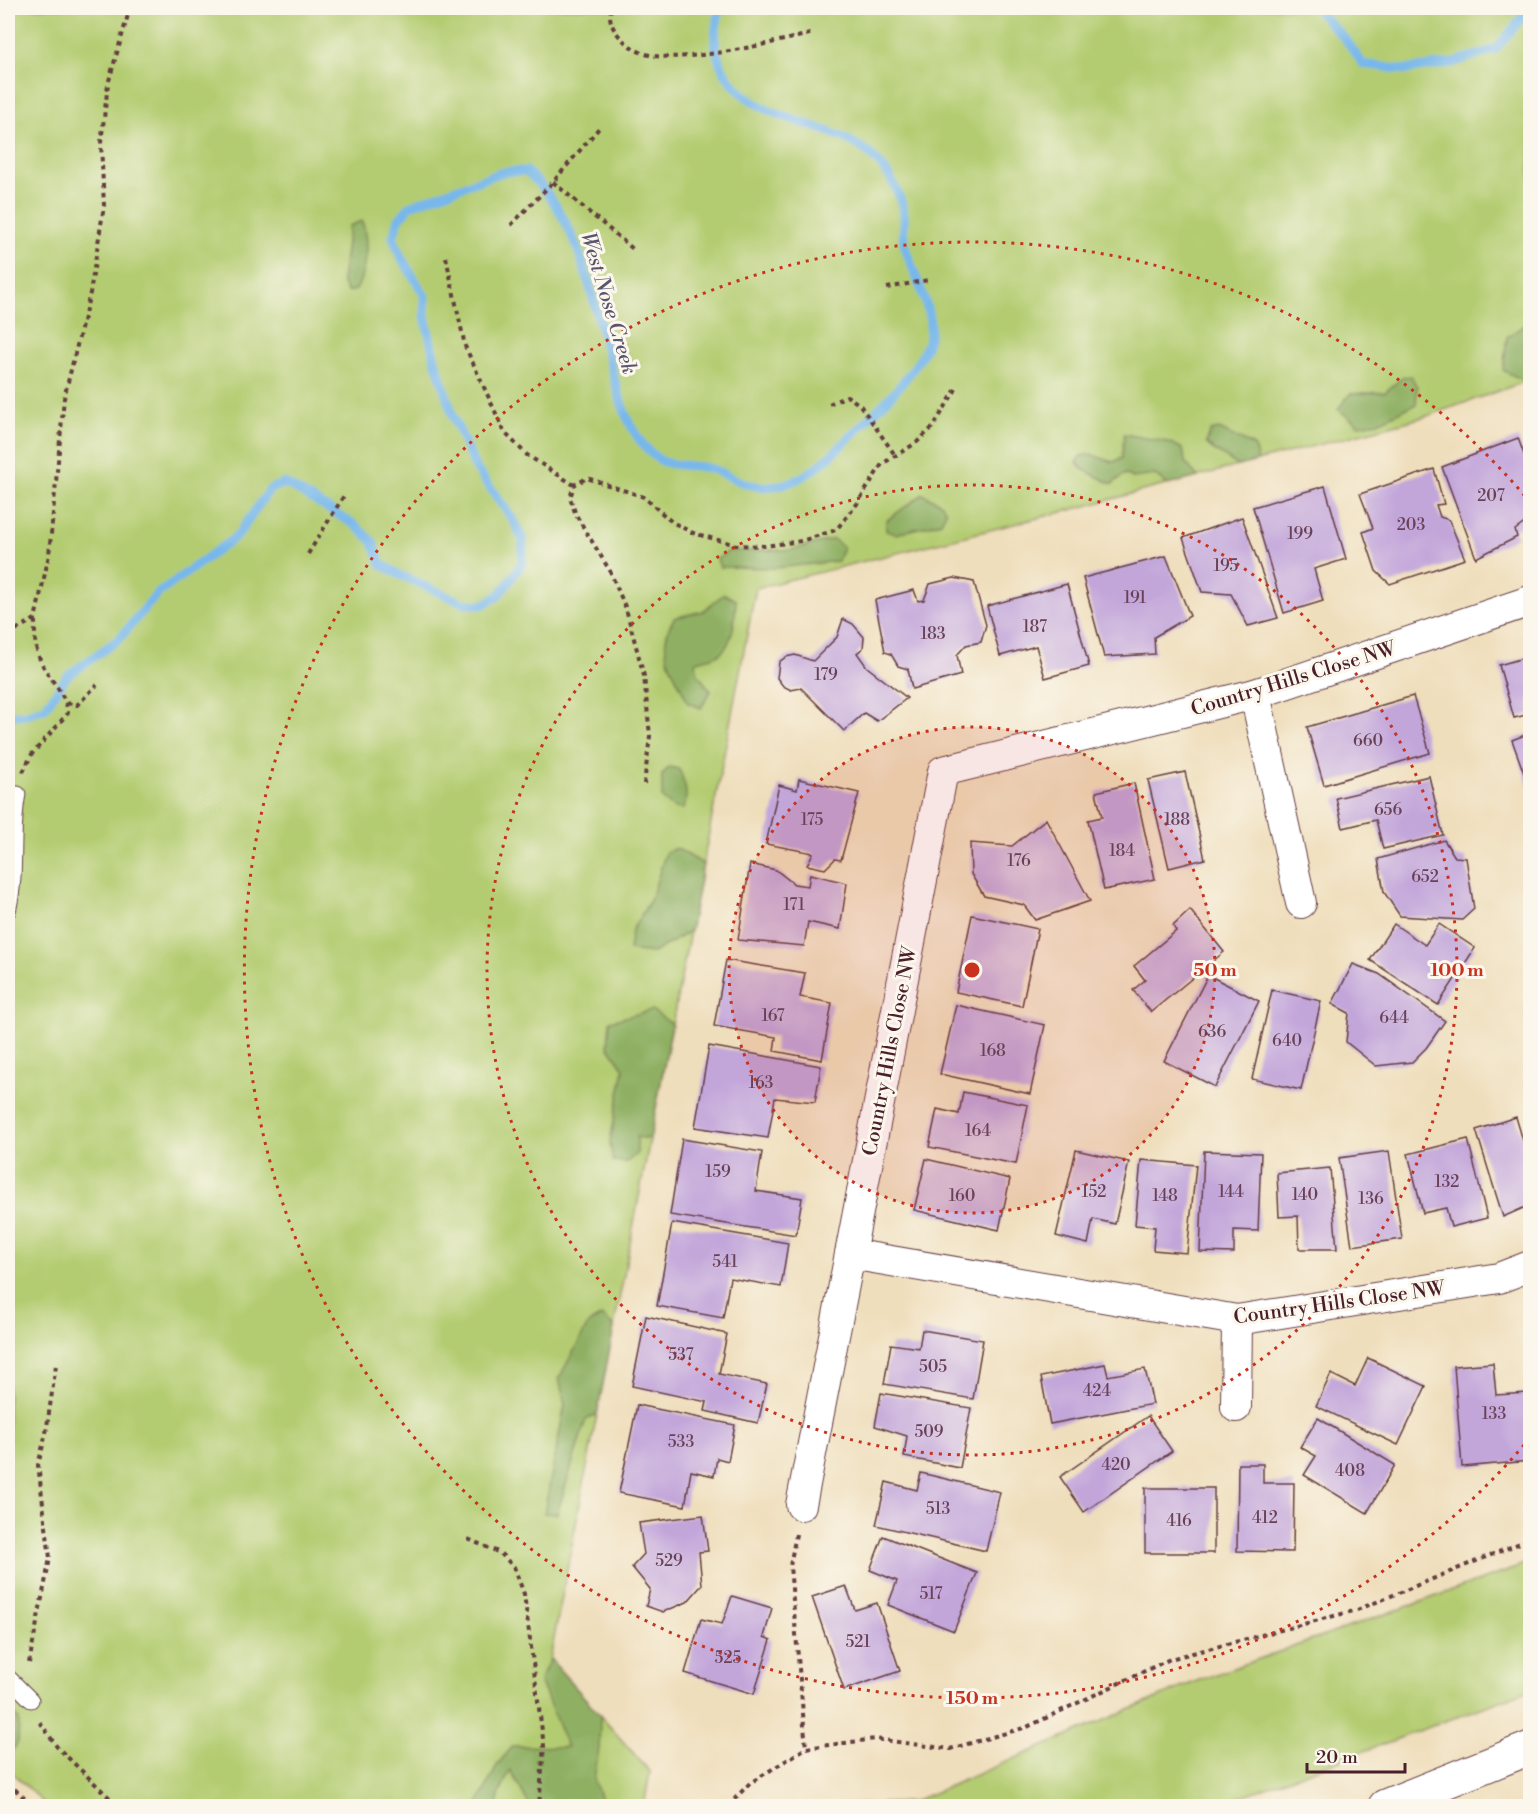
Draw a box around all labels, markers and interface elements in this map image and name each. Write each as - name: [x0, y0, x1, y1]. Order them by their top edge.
- water label: West Nose Creek: [574, 229, 642, 378]
- house number: 207: [1477, 486, 1505, 506]
- house number: 203: [1397, 515, 1425, 535]
- house number: 199: [1287, 524, 1313, 544]
- house number: 195: [1214, 556, 1239, 576]
- house number: 191: [1124, 588, 1146, 608]
- house number: 187: [1023, 617, 1047, 637]
- house number: 183: [920, 624, 946, 644]
- street label: Country Hills Close NW: [1188, 636, 1400, 723]
- house number: 179: [814, 665, 838, 685]
- house number: 660: [1353, 731, 1383, 751]
- house number: 656: [1374, 800, 1402, 820]
- house number: 175: [801, 810, 823, 830]
- house number: 188: [1164, 810, 1190, 830]
- house number: 184: [1109, 841, 1136, 861]
- house number: 176: [1007, 851, 1031, 871]
- house number: 652: [1411, 867, 1439, 887]
- house number: 171: [783, 895, 805, 915]
- street label: Country Hills Close NW: [858, 944, 923, 1158]
- text: 50 m: [1193, 959, 1237, 982]
- text: 100 m: [1430, 959, 1484, 982]
- centre of rings: [962, 960, 982, 980]
- house number: 167: [761, 1006, 785, 1026]
- house number: 644: [1379, 1008, 1409, 1028]
- house number: 636: [1198, 1022, 1226, 1042]
- house number: 640: [1272, 1031, 1302, 1051]
- house number: 168: [980, 1041, 1006, 1061]
- house number: 163: [749, 1073, 774, 1093]
- house number: 164: [965, 1121, 991, 1141]
- house number: 159: [705, 1162, 731, 1182]
- house number: 132: [1435, 1172, 1459, 1192]
- house number: 152: [1082, 1182, 1106, 1202]
- house number: 144: [1218, 1182, 1244, 1202]
- house number: 140: [1292, 1185, 1318, 1205]
- house number: 160: [949, 1186, 975, 1206]
- house number: 148: [1152, 1186, 1178, 1206]
- house number: 136: [1358, 1189, 1384, 1209]
- house number: 541: [712, 1252, 738, 1272]
- street label: Country Hills Close NW: [1232, 1276, 1447, 1331]
- house number: 537: [668, 1345, 694, 1365]
- house number: 505: [919, 1357, 947, 1377]
- house number: 424: [1083, 1381, 1112, 1401]
- house number: 133: [1482, 1404, 1506, 1424]
- house number: 509: [914, 1422, 944, 1442]
- house number: 533: [668, 1432, 694, 1452]
- house number: 420: [1101, 1455, 1131, 1475]
- house number: 408: [1335, 1461, 1365, 1481]
- house number: 513: [926, 1499, 950, 1519]
- house number: 412: [1252, 1508, 1278, 1528]
- house number: 416: [1166, 1511, 1192, 1531]
- house number: 529: [655, 1551, 683, 1571]
- house number: 517: [920, 1584, 942, 1604]
- house number: 521: [845, 1632, 871, 1652]
- house number: 525: [715, 1648, 742, 1668]
- text: 150 m: [946, 1687, 999, 1710]
- scale bar: [1307, 1736, 1404, 1774]
- text: 20 m: [1316, 1746, 1358, 1769]

